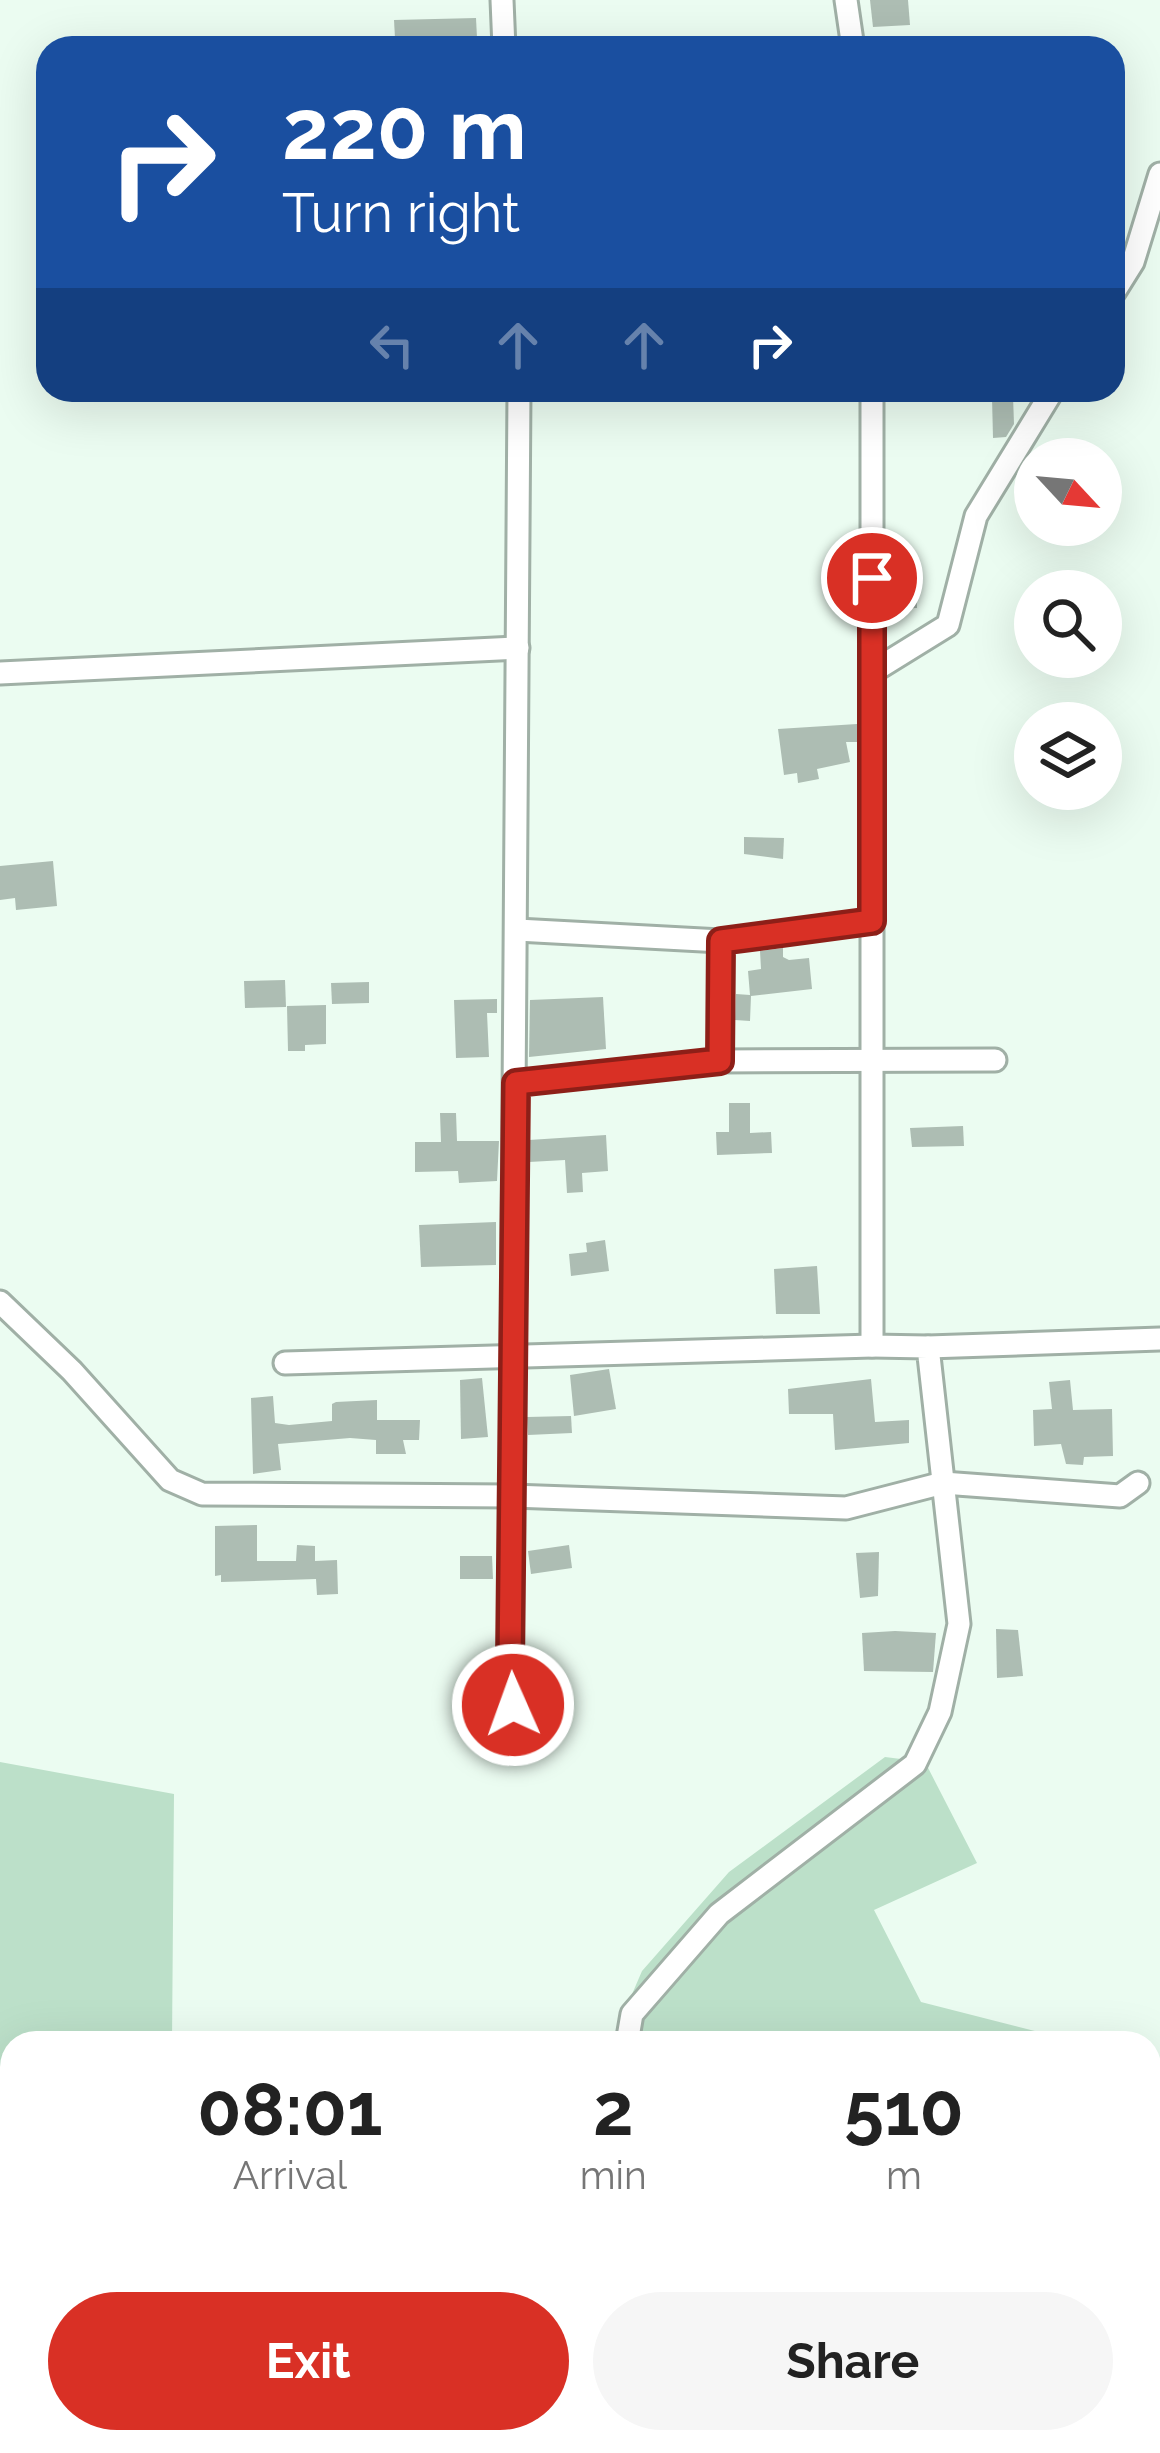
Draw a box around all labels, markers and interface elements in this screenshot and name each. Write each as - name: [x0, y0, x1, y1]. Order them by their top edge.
- text: 220 m: [282, 80, 527, 179]
- icon: right: [84, 84, 240, 240]
- text: Turn right: [282, 181, 520, 245]
- icon: left: [359, 312, 425, 378]
- icon: ahead: [485, 312, 551, 378]
- icon: ahead: [611, 312, 677, 378]
- icon: right: [737, 312, 803, 378]
- north arrow: [1014, 438, 1122, 546]
- map controls: [1014, 438, 1122, 810]
- pin: [821, 527, 923, 629]
- icon: arrive: [839, 545, 905, 611]
- button: search: [1014, 570, 1122, 678]
- button: layers: [1014, 702, 1122, 810]
- position arrow: [450, 1642, 576, 1768]
- text: 08:01: [197, 2067, 383, 2152]
- text: 2: [593, 2067, 634, 2152]
- text: 510: [844, 2067, 964, 2152]
- text: Arrival: [233, 2152, 347, 2198]
- text: min: [580, 2152, 647, 2198]
- text: m: [886, 2152, 922, 2198]
- button: Exit: [48, 2292, 569, 2430]
- button: Share: [593, 2292, 1113, 2430]

